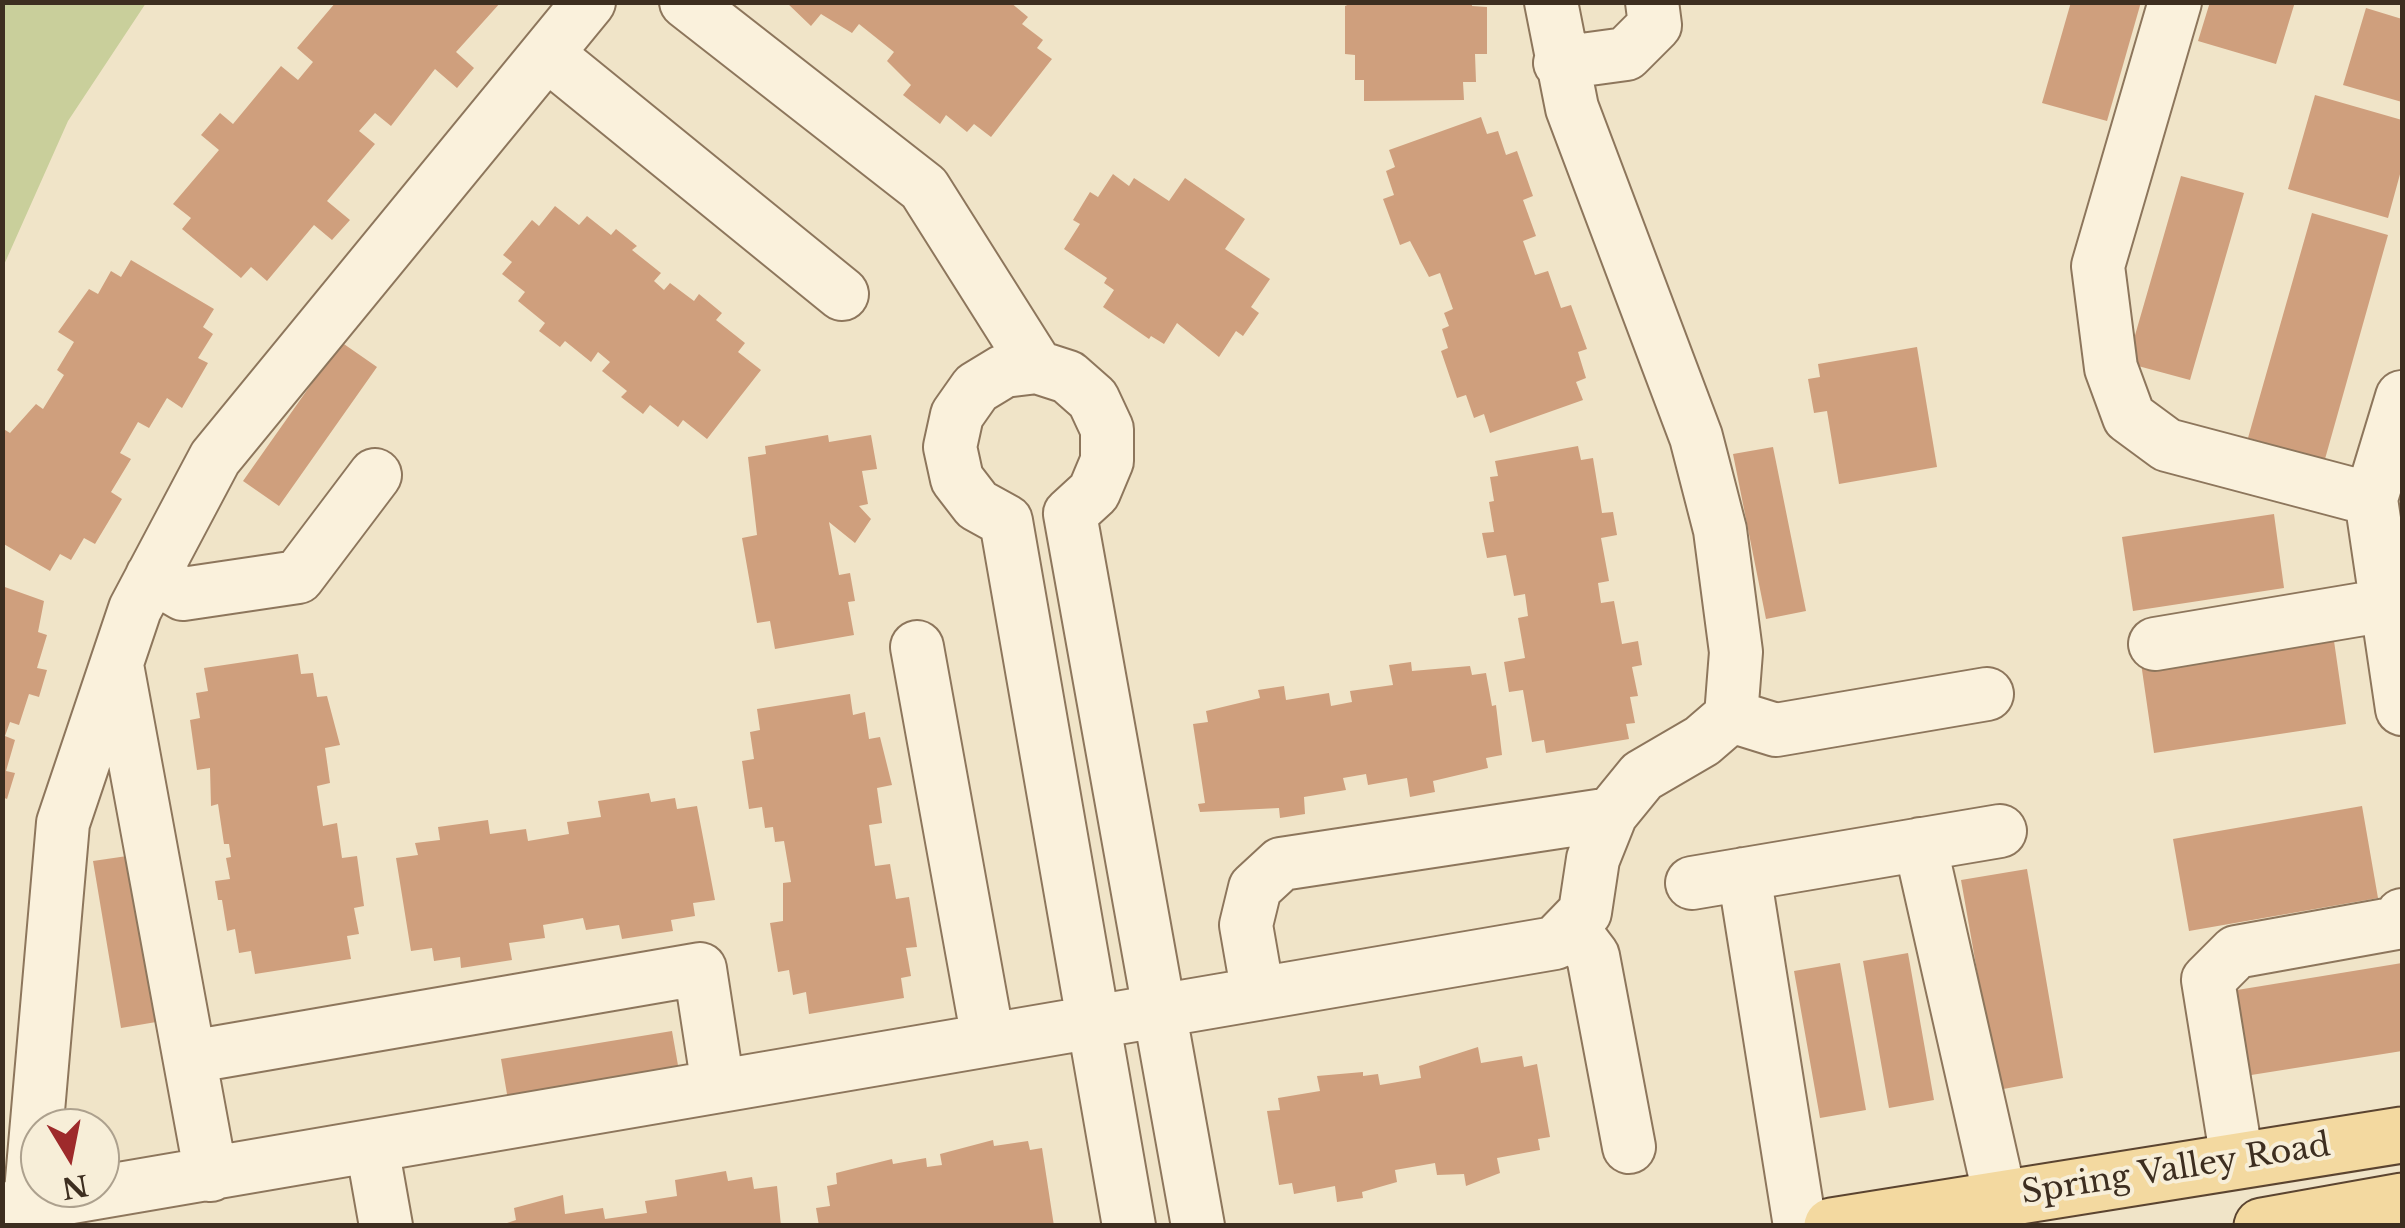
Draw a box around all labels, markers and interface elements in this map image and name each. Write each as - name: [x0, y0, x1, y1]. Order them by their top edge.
- north arrow: [20, 1108, 120, 1208]
- street label: Spring Valley Road: [2019, 1127, 2333, 1213]
- text: N: [59, 1167, 91, 1206]

